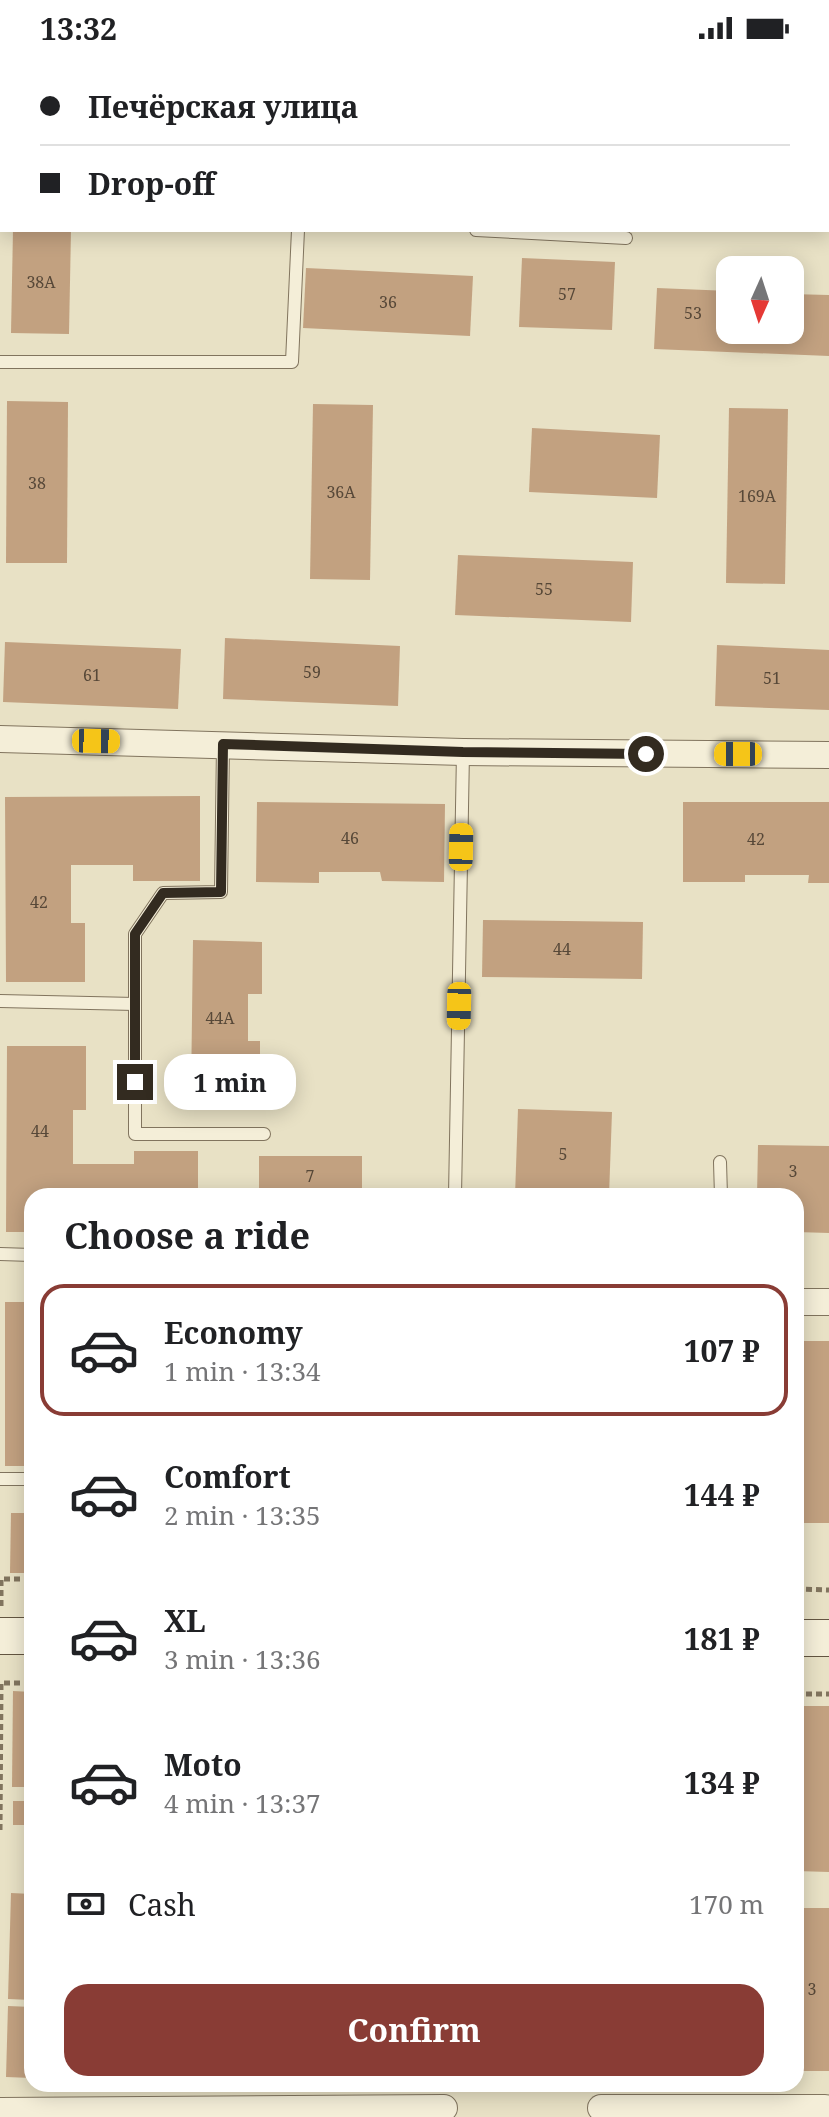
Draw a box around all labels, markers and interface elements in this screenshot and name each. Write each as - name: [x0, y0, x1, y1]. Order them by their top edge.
- text: 13:32: [40, 8, 117, 49]
- text: Печёрская улица: [88, 86, 358, 127]
- text: Drop-off: [88, 163, 215, 204]
- north arrow: [716, 256, 804, 344]
- map controls: [716, 256, 804, 344]
- house number: 38А: [26, 271, 56, 293]
- house number: 57: [558, 283, 576, 305]
- house number: 36: [379, 291, 397, 313]
- house number: 53: [684, 302, 702, 324]
- house number: 38: [28, 472, 46, 494]
- house number: 36А: [326, 481, 356, 503]
- house number: 169А: [738, 485, 777, 507]
- house number: 55: [535, 578, 553, 600]
- house number: 59: [303, 661, 321, 683]
- house number: 61: [83, 664, 101, 686]
- house number: 51: [763, 667, 781, 689]
- car: [72, 729, 120, 753]
- route start: [628, 736, 664, 772]
- car: [714, 742, 762, 766]
- car: [449, 823, 473, 871]
- house number: 46: [341, 827, 359, 849]
- house number: 42: [747, 828, 765, 850]
- house number: 42: [30, 891, 48, 913]
- house number: 44: [553, 938, 571, 960]
- car: [447, 982, 471, 1030]
- house number: 44А: [205, 1007, 235, 1029]
- callout: 1 min: [163, 1054, 295, 1110]
- route end: [117, 1064, 153, 1100]
- text: 1 min: [193, 1064, 267, 1100]
- house number: 44: [31, 1120, 49, 1142]
- house number: 5: [559, 1143, 567, 1165]
- house number: 3: [789, 1160, 798, 1182]
- house number: 7: [306, 1165, 315, 1187]
- text: Choose a ride: [64, 1211, 310, 1260]
- text: Economy: [164, 1312, 303, 1353]
- icon: car: [68, 1314, 140, 1386]
- text: 107 ₽: [684, 1330, 760, 1371]
- text: 1 min · 13:34: [164, 1353, 321, 1389]
- text: Comfort: [164, 1456, 291, 1497]
- icon: car: [68, 1458, 140, 1530]
- text: 144 ₽: [684, 1474, 760, 1515]
- text: 2 min · 13:35: [164, 1497, 321, 1533]
- text: XL: [164, 1600, 206, 1641]
- icon: car: [68, 1602, 140, 1674]
- text: 181 ₽: [684, 1618, 760, 1659]
- text: 3 min · 13:36: [164, 1641, 321, 1677]
- text: Moto: [164, 1744, 242, 1785]
- icon: car: [68, 1746, 140, 1818]
- text: 134 ₽: [684, 1762, 760, 1803]
- text: 4 min · 13:37: [164, 1785, 321, 1821]
- icon: cash: [64, 1882, 108, 1926]
- text: Cash: [128, 1884, 196, 1925]
- text: 170 m: [689, 1886, 764, 1922]
- house number: 3: [808, 1978, 817, 2000]
- button: Confirm: [64, 1984, 764, 2076]

